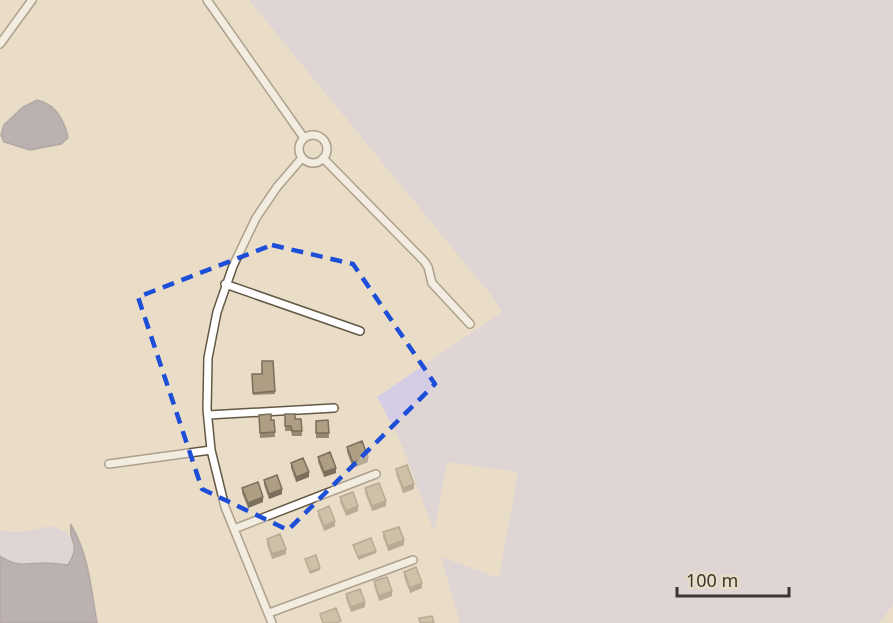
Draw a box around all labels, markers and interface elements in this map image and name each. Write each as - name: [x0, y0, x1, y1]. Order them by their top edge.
- scale bar: [677, 560, 790, 598]
- text: 100 m: [686, 568, 738, 592]

